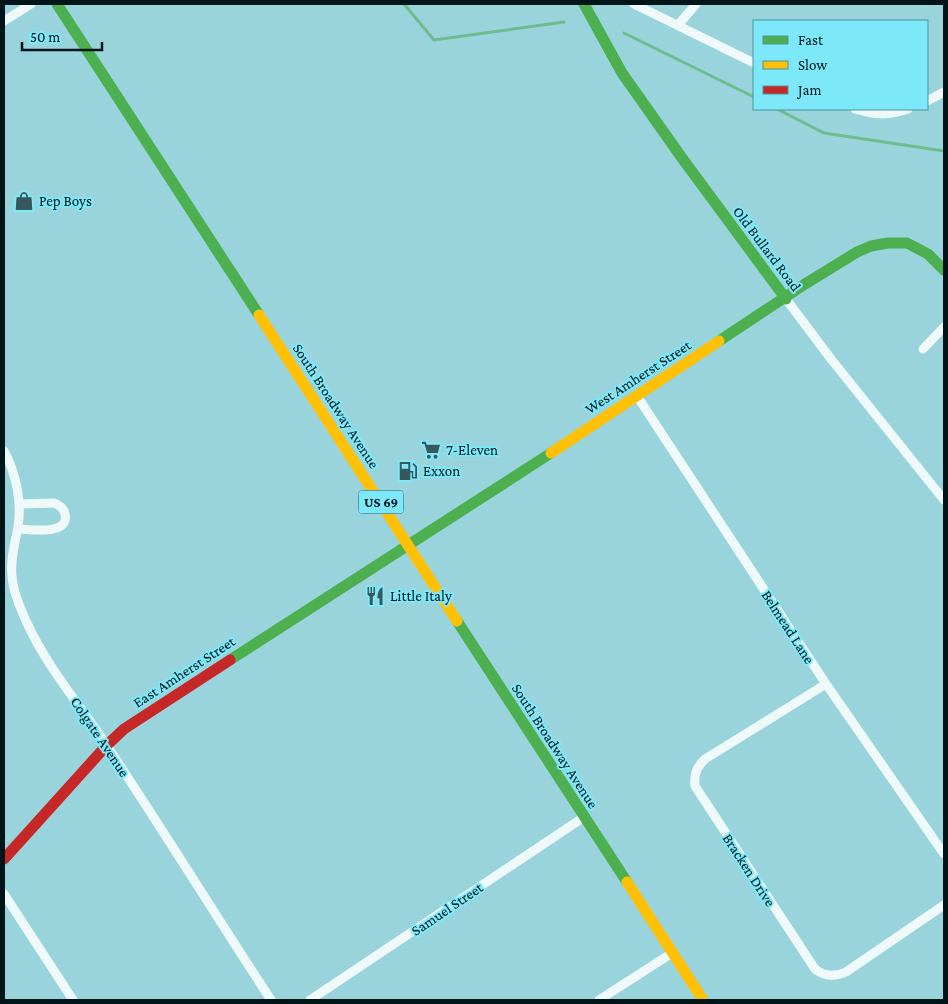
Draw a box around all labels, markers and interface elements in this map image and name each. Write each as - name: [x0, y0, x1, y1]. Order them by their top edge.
- scale bar: [22, 20, 102, 52]
- legend: [753, 20, 928, 110]
- text: 50 m: [30, 29, 60, 45]
- text: Fast: [798, 32, 824, 48]
- text: Slow: [798, 57, 828, 73]
- text: Jam: [796, 82, 821, 99]
- shop icon: Pep Boys: [13, 190, 35, 212]
- place label: Pep Boys: [39, 193, 92, 210]
- street label: Old Bullard Road: [730, 204, 804, 295]
- street label: West Amherst Street: [582, 336, 695, 417]
- street label: South Broadway Avenue: [289, 341, 383, 472]
- supermarket icon: 7-Eleven: [420, 439, 442, 461]
- place label: 7-Eleven: [446, 442, 498, 458]
- fuel station icon: Exxon: [397, 460, 419, 482]
- place label: Exxon: [423, 463, 460, 479]
- road number: US 69: [358, 491, 404, 514]
- restaurant icon: Little Italy: [364, 585, 386, 607]
- street label: Belmead Lane: [758, 587, 818, 667]
- place label: Little Italy: [390, 588, 452, 605]
- street label: East Amherst Street: [130, 633, 239, 711]
- street label: South Broadway Avenue: [508, 681, 602, 812]
- street label: Colgate Avenue: [67, 694, 133, 781]
- street label: Bracken Drive: [720, 831, 779, 910]
- street label: Samuel Street: [408, 879, 487, 939]

